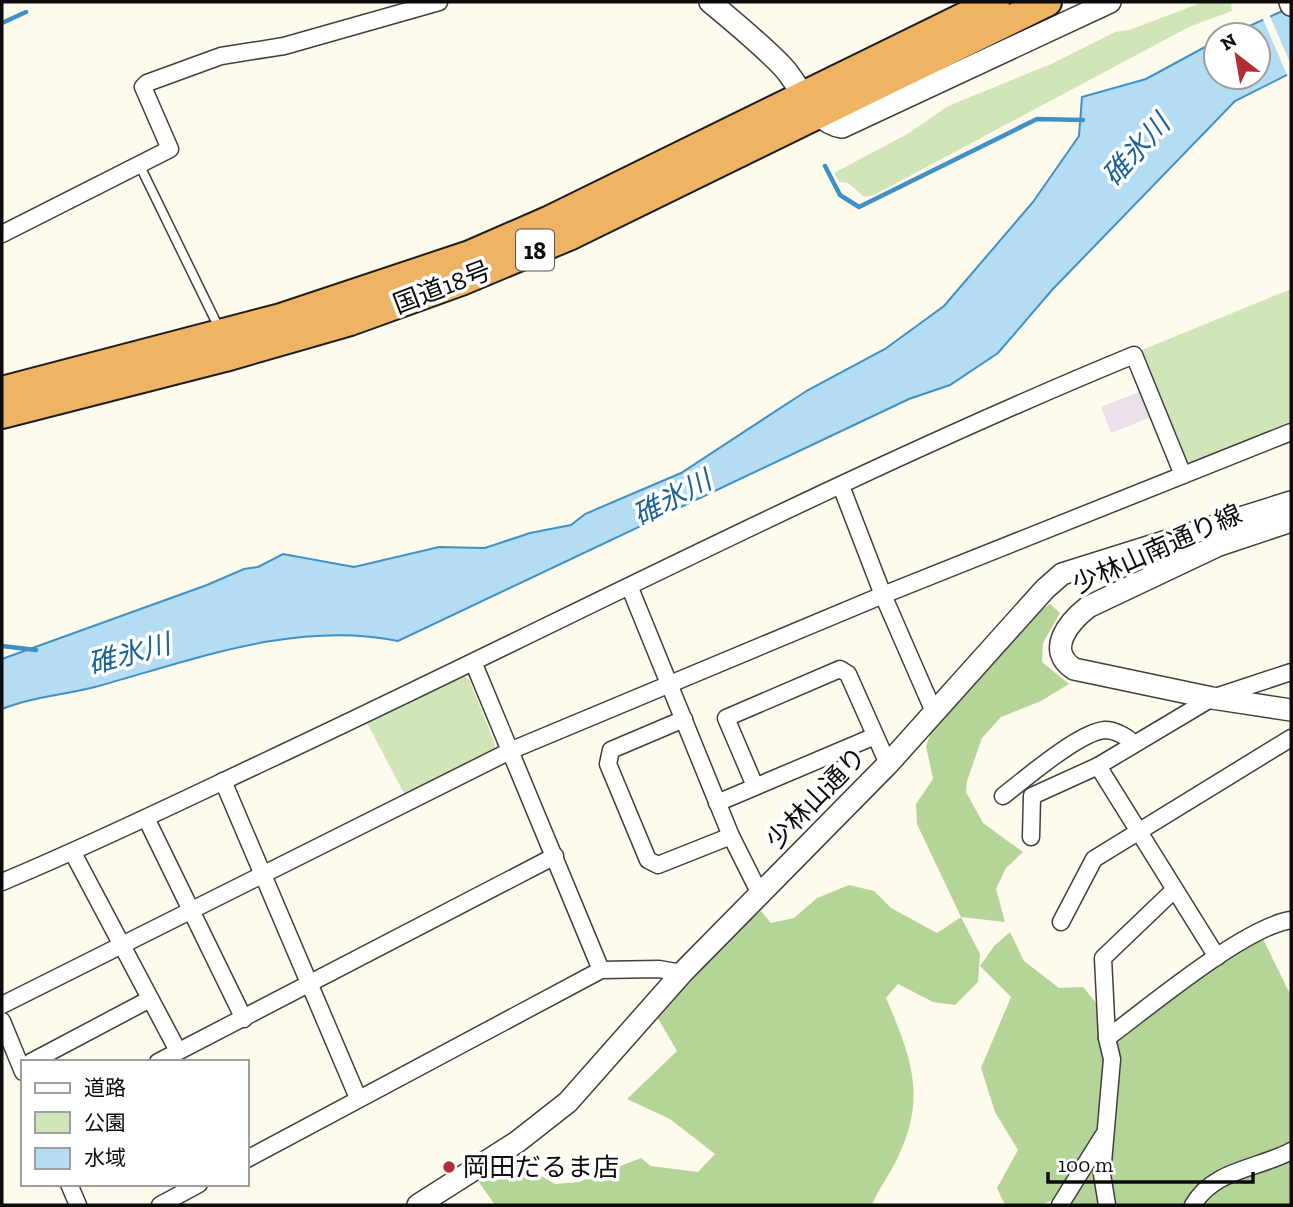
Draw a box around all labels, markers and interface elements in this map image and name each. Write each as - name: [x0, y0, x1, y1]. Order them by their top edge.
- north arrow: [1202, 21, 1272, 91]
- text: N: [1216, 28, 1241, 55]
- water label: 碓氷川: [1096, 106, 1178, 192]
- road number: 18: [516, 230, 554, 270]
- street label: 国道18号: [389, 254, 495, 320]
- water label: 碓氷川: [627, 462, 719, 532]
- street label: 少林山南通り線: [1067, 497, 1247, 601]
- water label: 碓氷川: [84, 626, 177, 681]
- street label: 少林山通り: [759, 740, 873, 856]
- legend: [21, 1060, 248, 1186]
- text: 道路: [84, 1075, 126, 1100]
- text: 公園: [84, 1110, 126, 1135]
- scale bar: [1048, 1140, 1253, 1184]
- text: 水域: [84, 1145, 126, 1170]
- place label: 岡田だるま店: [463, 1151, 619, 1183]
- text: 100 m: [1058, 1152, 1113, 1177]
- marker: 岡田だるま店: [441, 1159, 457, 1175]

